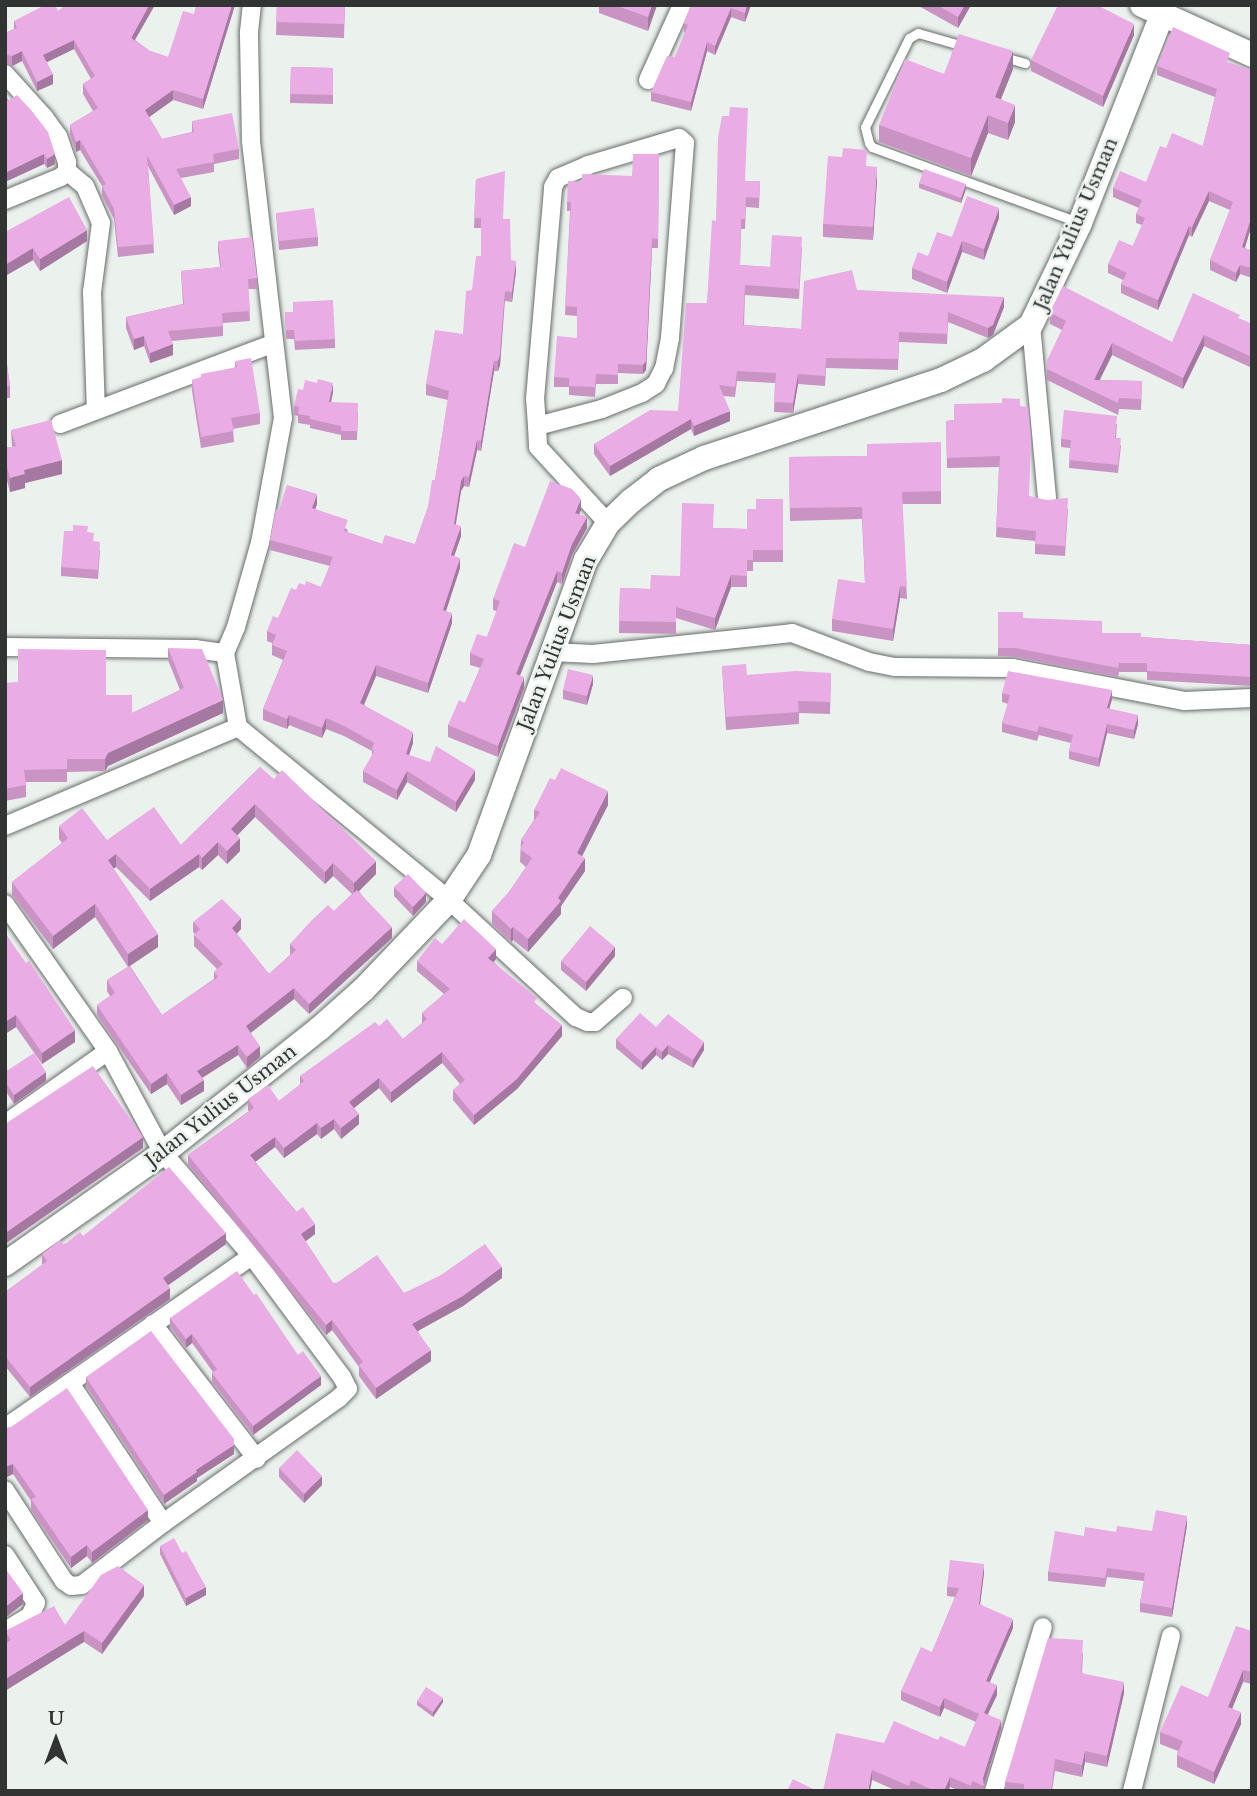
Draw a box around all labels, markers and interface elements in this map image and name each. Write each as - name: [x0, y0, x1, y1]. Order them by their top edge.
- street label: Jalan Yulius Usman: [1029, 134, 1123, 314]
- street label: Jalan Yulius Usman: [513, 552, 601, 734]
- street label: Jalan Yulius Usman: [141, 1040, 301, 1172]
- north arrow: [21, 1705, 91, 1775]
- text: U: [48, 1707, 64, 1730]

